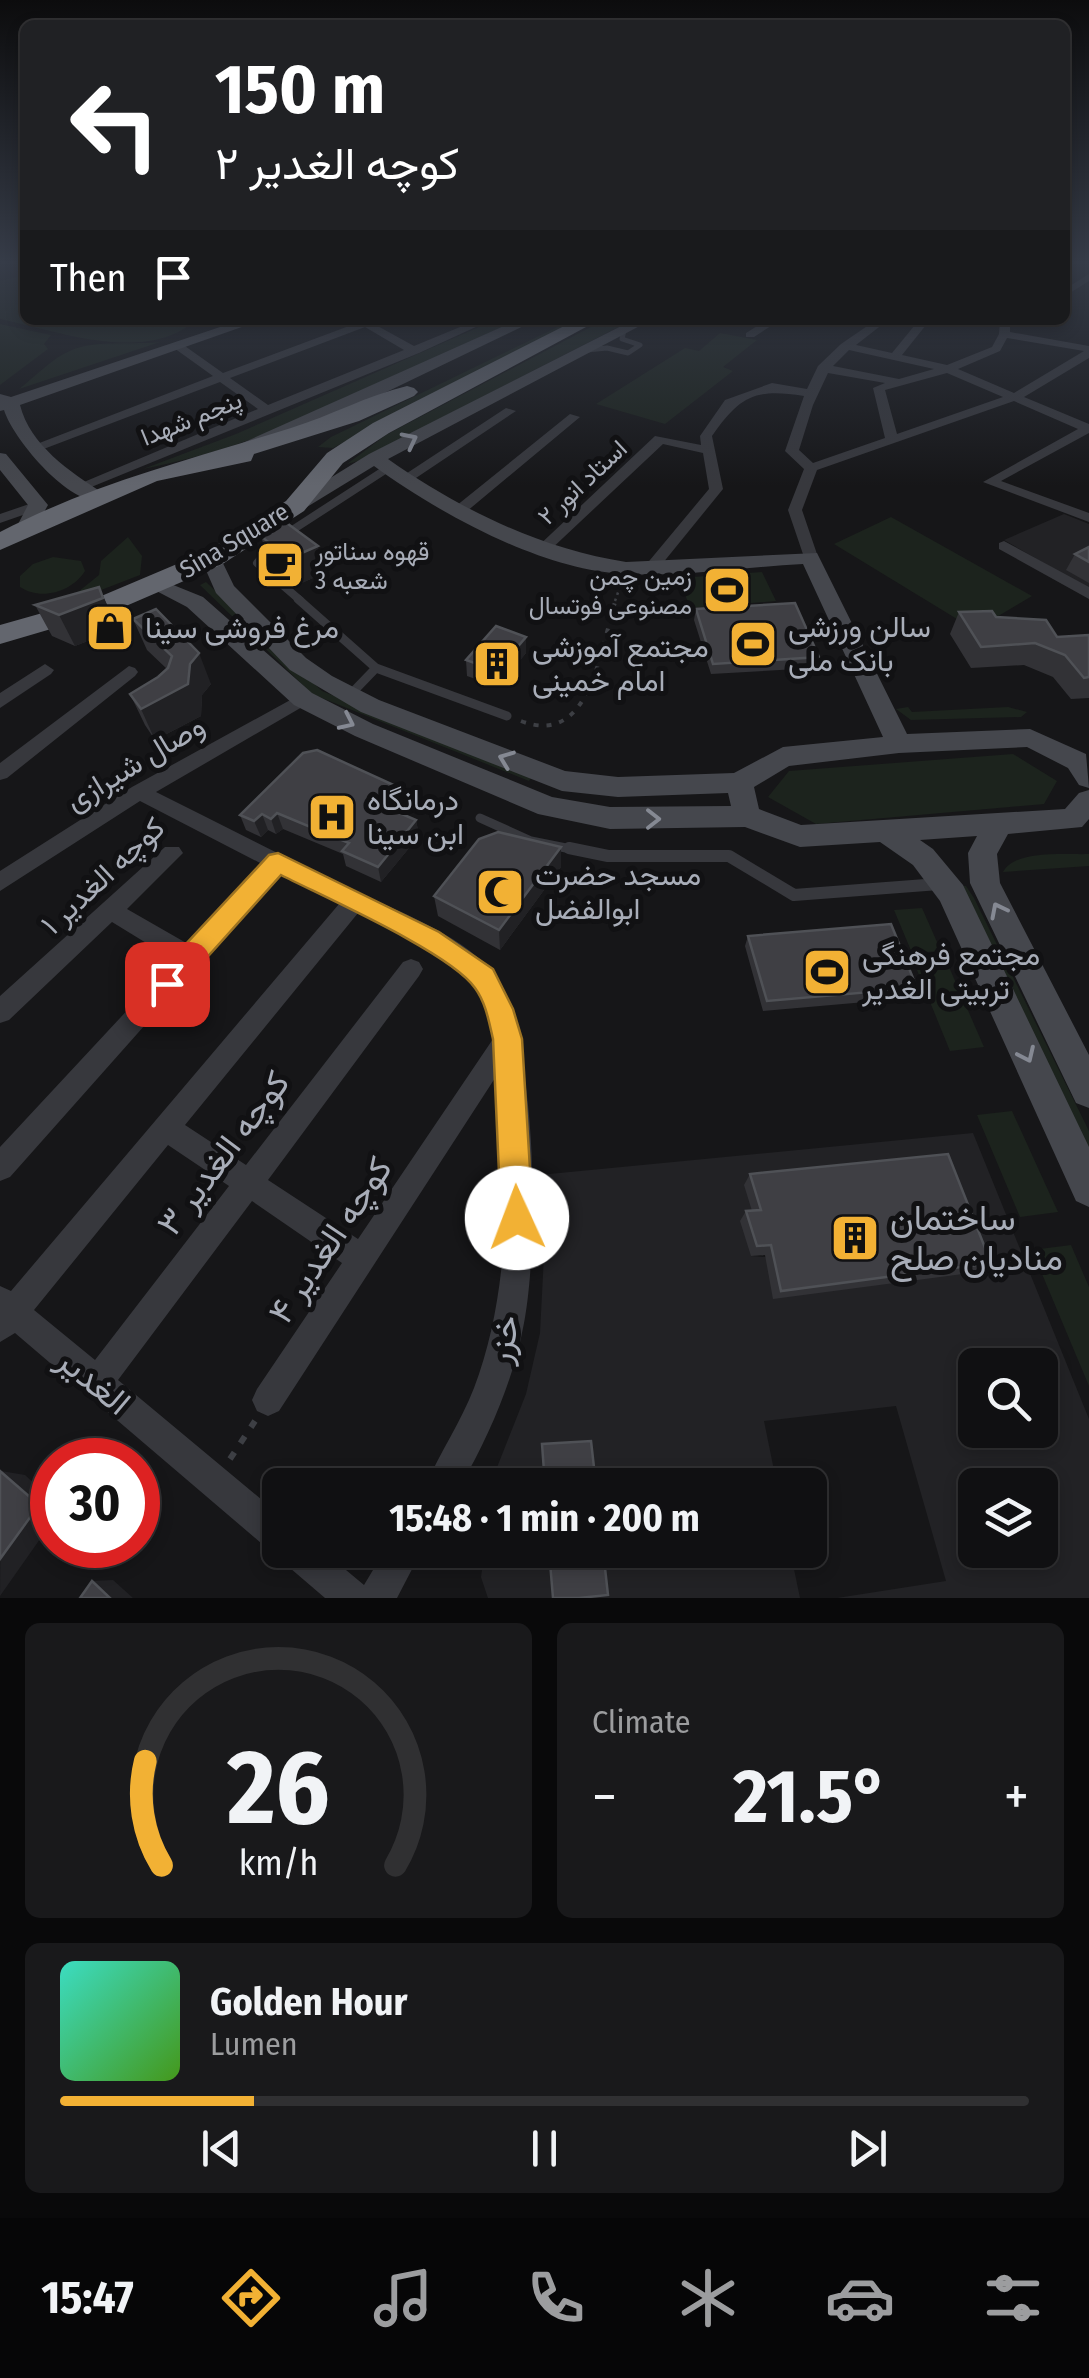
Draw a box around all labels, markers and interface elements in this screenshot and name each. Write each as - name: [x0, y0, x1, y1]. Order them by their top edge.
- text: 150 m: [215, 48, 385, 132]
- icon: left: [50, 60, 180, 190]
- text: کوچه الغدیر ۲: [215, 137, 459, 191]
- icon: arrive: [146, 250, 201, 305]
- text: Then: [50, 255, 126, 301]
- street label: پنجم شهدا: [137, 385, 247, 454]
- one-way arrow: [400, 432, 418, 452]
- street label: استاد انور ۲: [532, 434, 634, 532]
- street label: Sina Square: [175, 497, 294, 585]
- place label: قهوه سناتور شعبه 3: [314, 537, 430, 596]
- cafe icon: قهوه سناتور شعبه 3: [254, 539, 306, 591]
- place label: زمین چمن مصنوعی فوتسال: [529, 562, 692, 621]
- sports icon: زمین چمن مصنوعی فوتسال: [701, 564, 753, 616]
- shop icon: مرغ فروشی سینا: [84, 602, 136, 654]
- place label: سالن ورزشی بانک ملی: [788, 609, 931, 679]
- place label: مرغ فروشی سینا: [145, 610, 339, 648]
- sports icon: سالن ورزشی بانک ملی: [727, 618, 779, 670]
- place label: مجتمع آموزشی امام خمینی: [532, 629, 709, 700]
- building icon: مجتمع آموزشی امام خمینی: [471, 638, 523, 690]
- street label: وصال شیرازی: [59, 707, 211, 819]
- one-way arrow: [336, 710, 354, 730]
- one-way arrow: [499, 751, 516, 771]
- place label: درمانگاه ابن سینا: [367, 782, 464, 852]
- hospital icon: درمانگاه ابن سینا: [306, 791, 358, 843]
- one-way arrow: [646, 808, 662, 830]
- street label: کوچه الغدیر ۱: [34, 810, 174, 944]
- place label: مسجد حضرت ابوالفضل: [535, 857, 701, 927]
- mosque icon: مسجد حضرت ابوالفضل: [474, 866, 526, 918]
- one-way arrow: [990, 902, 1010, 920]
- place label: مجتمع فرهنگی تربیتی الغدیر: [861, 937, 1040, 1007]
- pin: [125, 942, 210, 1027]
- sports icon: مجتمع فرهنگی تربیتی الغدیر: [801, 946, 853, 998]
- icon: arrive: [140, 957, 195, 1012]
- one-way arrow: [1015, 1045, 1035, 1063]
- street label: کوچه الغدیر ۳: [148, 1063, 301, 1245]
- street label: کوچه الغدیر ۴: [259, 1149, 403, 1333]
- position arrow: [465, 1166, 569, 1270]
- place label: ساختمان منادیان صلح: [890, 1197, 1063, 1282]
- building icon: ساختمان منادیان صلح: [829, 1212, 881, 1264]
- street label: خزر: [477, 1311, 530, 1368]
- street label: الغدیر: [48, 1338, 139, 1424]
- map controls: [958, 1348, 1058, 1568]
- button: search: [958, 1348, 1058, 1448]
- speed limit sign: 30: [30, 1438, 160, 1568]
- button: layers: [958, 1468, 1058, 1568]
- text: 15:48 · 1 min · 200 m: [389, 1495, 700, 1541]
- text: Climate: [592, 1703, 691, 1741]
- text: 26: [226, 1726, 330, 1851]
- text: 21.5°: [733, 1752, 888, 1842]
- text: −: [592, 1764, 617, 1830]
- text: +: [1004, 1764, 1029, 1830]
- text: km/h: [239, 1842, 318, 1884]
- text: Golden Hour: [210, 1979, 408, 2025]
- text: Lumen: [210, 2025, 298, 2063]
- icon: previous: [194, 2121, 249, 2176]
- icon: pause: [517, 2121, 572, 2176]
- icon: next: [840, 2121, 895, 2176]
- icon: directions: [216, 2263, 286, 2333]
- icon: music: [368, 2263, 438, 2333]
- icon: phone: [521, 2263, 591, 2333]
- icon: climate: [673, 2263, 743, 2333]
- icon: car: [825, 2263, 895, 2333]
- icon: filters: [978, 2263, 1048, 2333]
- text: 15:47: [41, 2271, 134, 2325]

